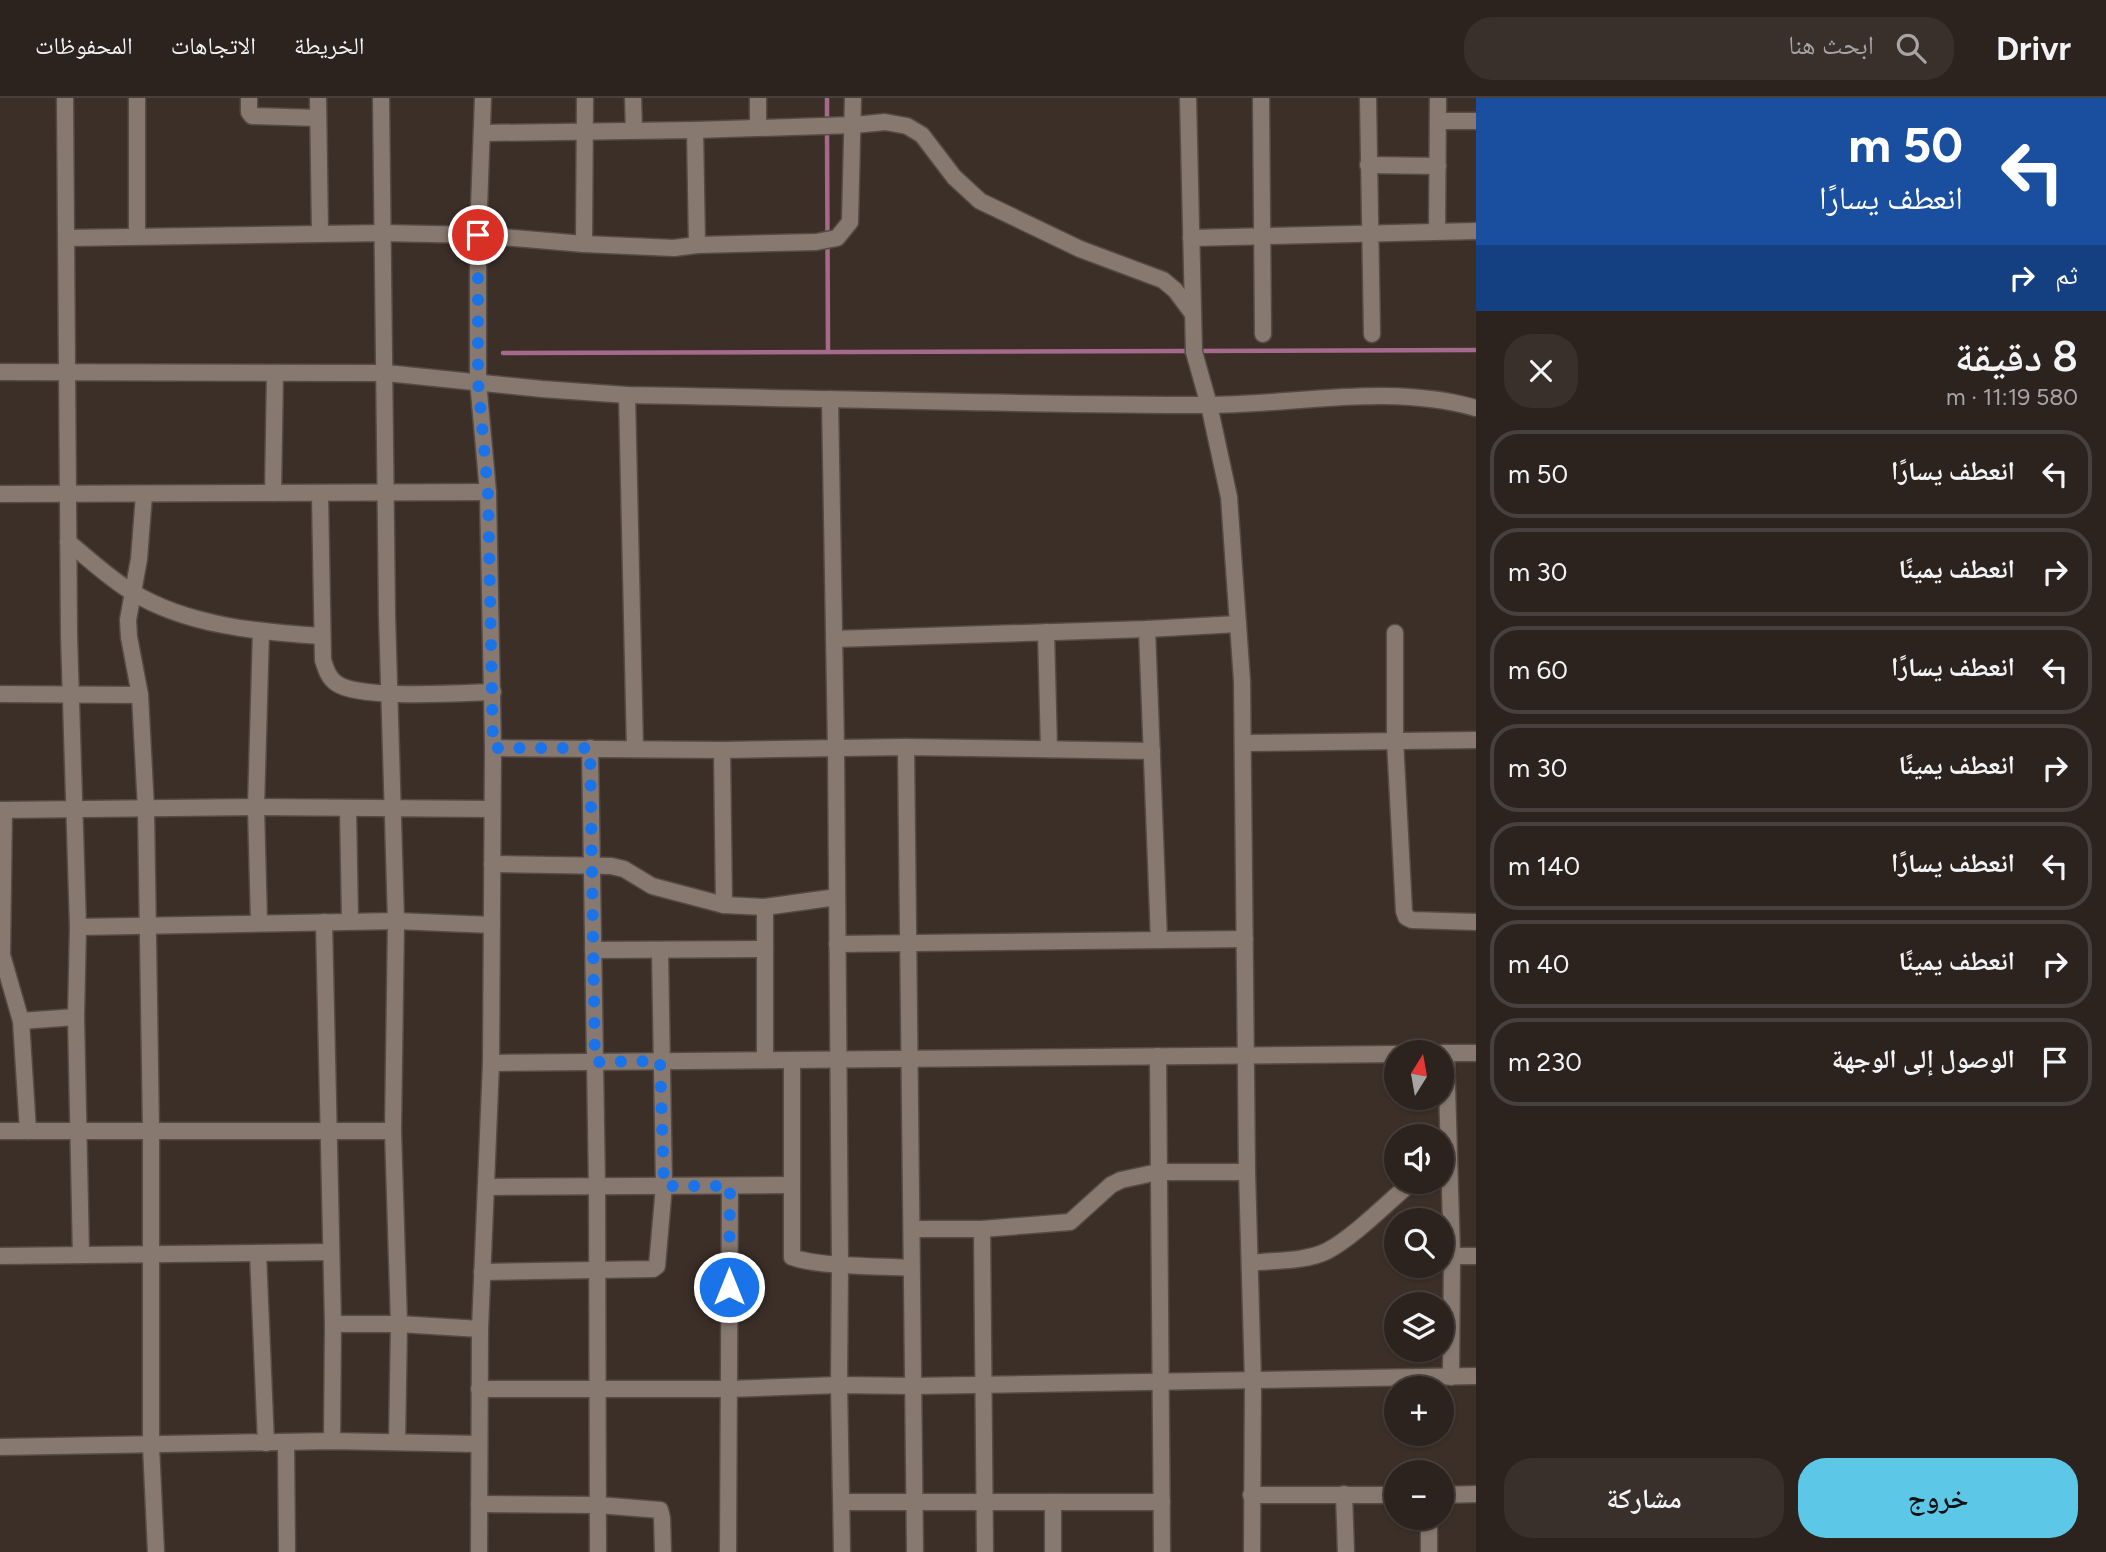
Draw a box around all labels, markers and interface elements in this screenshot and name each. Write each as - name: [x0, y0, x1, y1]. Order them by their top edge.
- search box: [1464, 17, 1954, 80]
- text: ابحث هنا: [1788, 29, 1874, 61]
- icon: search: [1892, 29, 1930, 67]
- text: Drivr: [1996, 29, 2071, 68]
- text: المحفوظات: [35, 31, 133, 60]
- text: الاتجاهات: [171, 31, 256, 60]
- text: الخريطة: [294, 31, 365, 60]
- text: 50 m: [1848, 115, 1963, 174]
- icon: left: [1987, 126, 2078, 217]
- text: انعطف يسارًا: [1819, 179, 1963, 217]
- pin: [448, 205, 508, 265]
- icon: arrive: [459, 216, 497, 254]
- icon: right: [2003, 259, 2041, 297]
- text: ثم: [2055, 259, 2078, 291]
- text: 8 دقيقة: [1955, 331, 2078, 382]
- button: close: [1504, 334, 1578, 408]
- text: 580 m · 11:19: [1946, 383, 2078, 411]
- text: انعطف يسارًا: [1891, 455, 2015, 487]
- icon: left: [2036, 455, 2074, 493]
- text: 50 m: [1508, 458, 1568, 490]
- text: انعطف يمينًا: [1899, 553, 2015, 585]
- icon: right: [2036, 553, 2074, 591]
- text: 30 m: [1508, 556, 1567, 588]
- text: انعطف يسارًا: [1891, 651, 2015, 683]
- icon: left: [2036, 651, 2074, 689]
- text: 60 m: [1508, 654, 1568, 686]
- text: انعطف يمينًا: [1899, 749, 2015, 781]
- icon: right: [2036, 749, 2074, 787]
- text: 30 m: [1508, 752, 1567, 784]
- text: انعطف يسارًا: [1891, 847, 2015, 879]
- icon: left: [2036, 847, 2074, 885]
- text: 140 m: [1508, 850, 1580, 882]
- text: انعطف يمينًا: [1899, 945, 2015, 977]
- icon: right: [2036, 945, 2074, 983]
- text: 40 m: [1508, 948, 1569, 980]
- north arrow: [1384, 1040, 1454, 1110]
- map controls: [1384, 1040, 1454, 1530]
- text: الوصول إلى الوجهة: [1832, 1043, 2015, 1075]
- icon: arrive: [2036, 1043, 2074, 1081]
- text: 230 m: [1508, 1046, 1582, 1078]
- button: sound: [1384, 1124, 1454, 1194]
- button: search: [1384, 1208, 1454, 1278]
- position arrow: [692, 1250, 766, 1324]
- button: layers: [1384, 1292, 1454, 1362]
- button: +: [1384, 1376, 1454, 1446]
- button: مشاركة: [1504, 1458, 1784, 1538]
- button: خروج: [1798, 1458, 2078, 1538]
- button: −: [1384, 1460, 1454, 1530]

